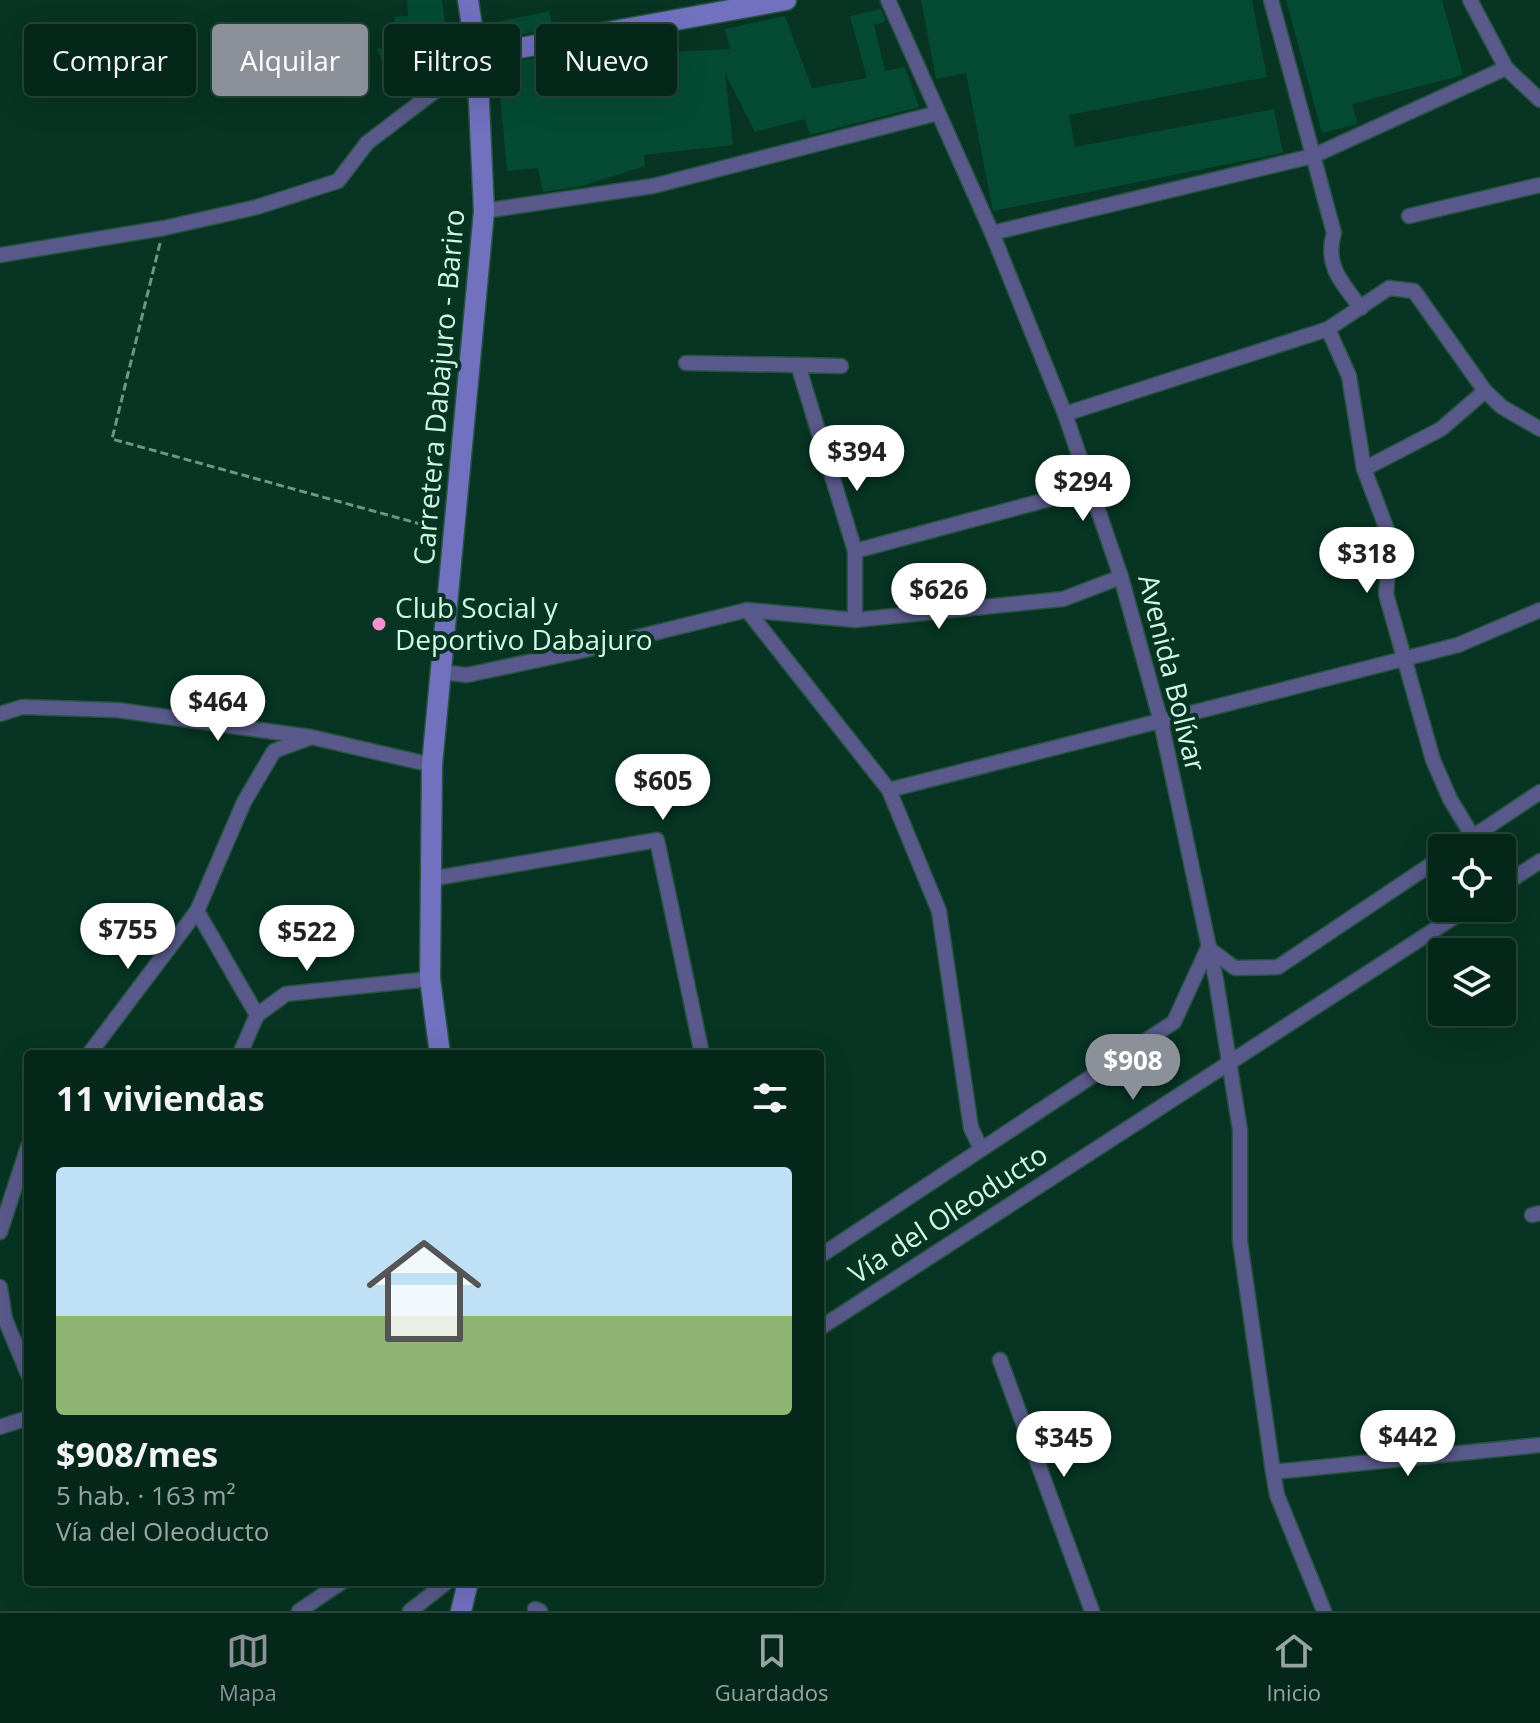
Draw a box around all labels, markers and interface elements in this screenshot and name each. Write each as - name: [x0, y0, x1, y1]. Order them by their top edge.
- chip: Comprar: [24, 24, 196, 96]
- chip: Alquilar: [212, 24, 368, 96]
- chip: Filtros: [384, 24, 520, 96]
- chip: Nuevo: [536, 24, 677, 96]
- street label: Carretera Dabajuro - Bariro: [404, 207, 472, 566]
- pin: $394: [810, 425, 904, 493]
- text: $394: [827, 433, 887, 469]
- pin: $294: [1036, 455, 1130, 523]
- text: $294: [1053, 463, 1113, 499]
- pin: $318: [1320, 527, 1414, 595]
- text: $318: [1337, 535, 1397, 571]
- pin: $626: [892, 563, 986, 631]
- street label: Avenida Bolívar: [1130, 570, 1216, 776]
- text: $626: [909, 571, 969, 607]
- place label: Club Social y Deportivo Dabajuro: [395, 588, 653, 658]
- marker: Club Social y Deportivo Dabajuro: [370, 615, 388, 633]
- pin: $464: [171, 675, 265, 743]
- text: $464: [188, 683, 248, 719]
- pin: $605: [616, 754, 710, 822]
- text: $605: [633, 762, 693, 798]
- map controls: [1428, 834, 1516, 1026]
- button: locate: [1428, 834, 1516, 922]
- pin: $755: [81, 903, 175, 971]
- pin: $522: [260, 905, 354, 973]
- text: $755: [98, 911, 158, 947]
- text: $522: [277, 913, 337, 949]
- button: layers: [1428, 938, 1516, 1026]
- pin: $908: [1086, 1034, 1180, 1102]
- text: $908: [1103, 1042, 1163, 1078]
- text: 11 viviendas: [56, 1075, 265, 1121]
- icon: filters: [748, 1076, 792, 1120]
- street label: Vía del Oleoducto: [841, 1135, 1054, 1292]
- icon: home: [352, 1219, 496, 1363]
- pin: $442: [1361, 1410, 1455, 1478]
- pin: $345: [1017, 1411, 1111, 1479]
- text: $442: [1378, 1418, 1438, 1454]
- text: $345: [1034, 1419, 1094, 1455]
- text: $908/mes: [56, 1431, 218, 1477]
- text: 5 hab. · 163 m²: [56, 1477, 236, 1513]
- text: Vía del Oleoducto: [56, 1513, 269, 1549]
- tab: Mapa: [219, 1629, 277, 1707]
- tab: Guardados: [715, 1629, 828, 1707]
- tab: Inicio: [1266, 1629, 1321, 1707]

